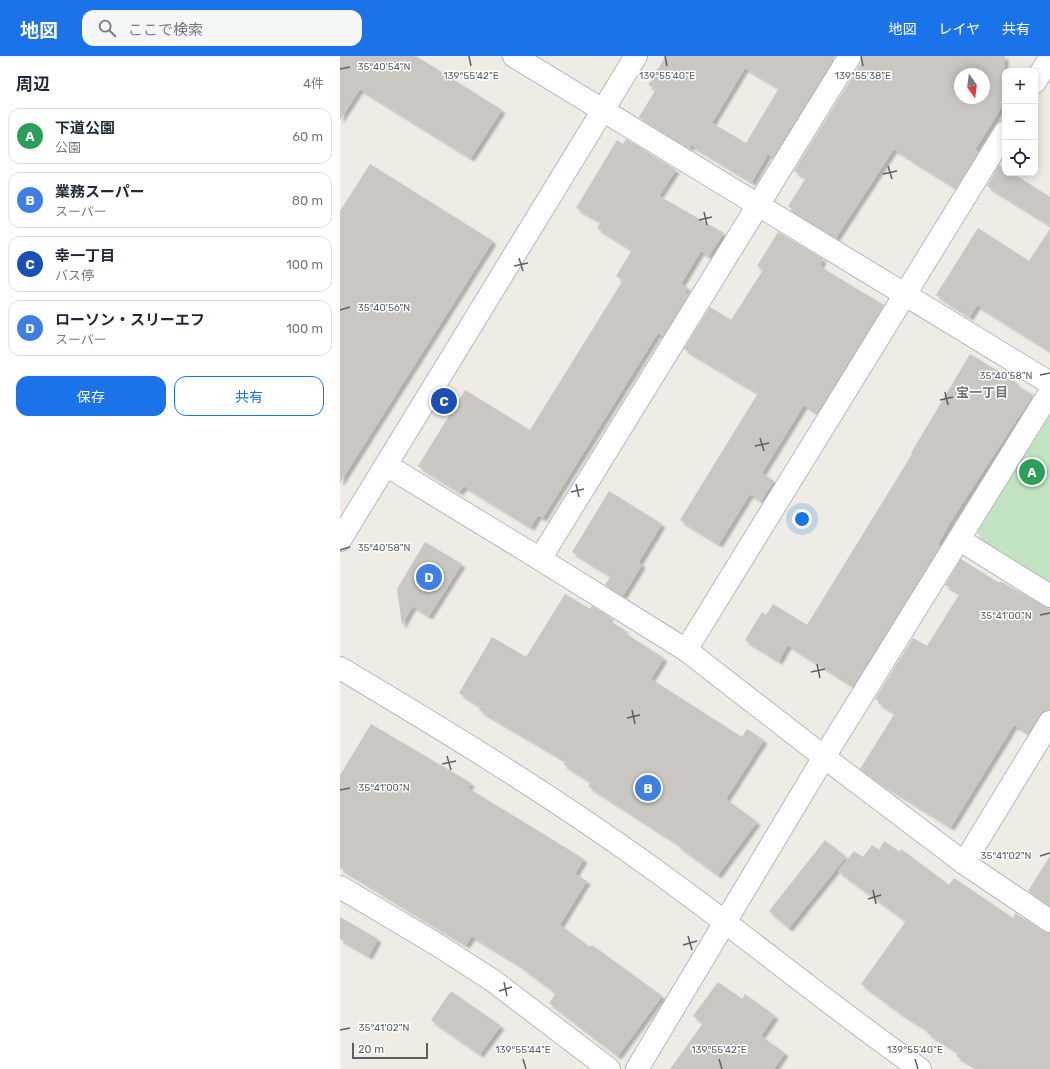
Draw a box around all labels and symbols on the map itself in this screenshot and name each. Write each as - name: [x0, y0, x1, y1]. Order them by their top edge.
- text: 35°40'54"N: [358, 61, 410, 73]
- north arrow: [954, 68, 990, 104]
- text: 139°55'42"E: [443, 70, 499, 82]
- text: 139°55'40"E: [639, 70, 695, 82]
- text: 139°55'38"E: [835, 70, 891, 82]
- text: 35°40'56"N: [358, 302, 410, 314]
- text: 35°40'58"N: [979, 370, 1033, 382]
- district label: 宝一丁目: [956, 385, 1008, 400]
- pin: C: [431, 386, 457, 416]
- pin: A: [1019, 457, 1045, 487]
- your location: [792, 509, 812, 529]
- text: 35°40'58"N: [357, 542, 411, 554]
- pin: D: [416, 562, 442, 592]
- text: 35°41'00"N: [980, 610, 1032, 622]
- pin: B: [635, 773, 661, 803]
- text: 35°41'00"N: [358, 782, 410, 794]
- text: 35°41'02"N: [981, 850, 1031, 862]
- text: 35°41'02"N: [359, 1022, 409, 1034]
- scale bar: [352, 1041, 428, 1060]
- text: 139°55'44"E: [495, 1044, 551, 1056]
- text: 139°55'42"E: [691, 1044, 747, 1056]
- text: 139°55'40"E: [887, 1044, 943, 1056]

